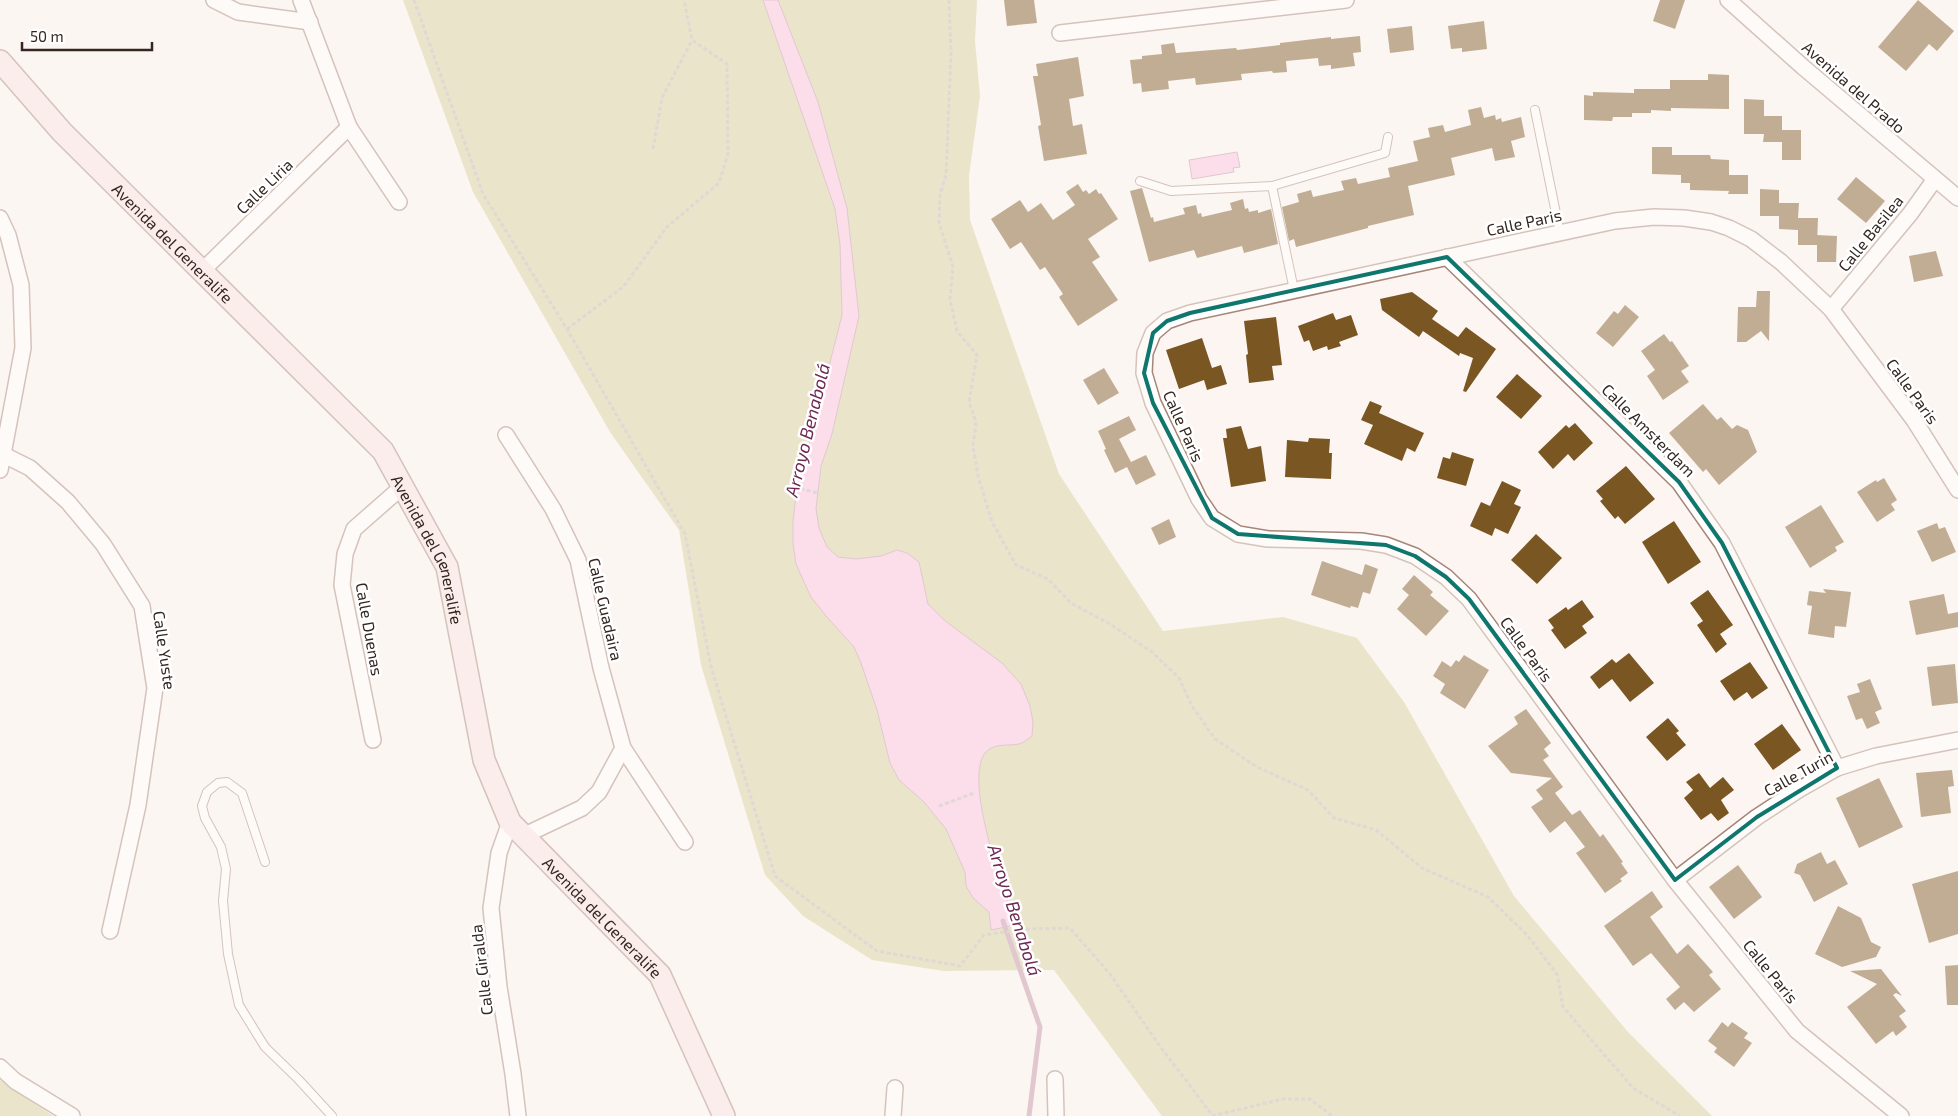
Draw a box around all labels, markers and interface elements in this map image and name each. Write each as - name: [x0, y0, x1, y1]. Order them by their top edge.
- scale bar: [22, 20, 152, 52]
- text: 50 m: [30, 27, 64, 45]
- street label: Avenida del Prado: [1799, 37, 1909, 137]
- street label: Calle Liria: [232, 155, 296, 217]
- street label: Avenida del Generalife: [109, 179, 237, 306]
- street label: Calle Basilea: [1834, 191, 1906, 275]
- street label: Calle Paris: [1485, 205, 1563, 239]
- street label: Calle Paris: [1883, 355, 1943, 427]
- water label: Arroyo Benabolá: [780, 361, 834, 500]
- street label: Calle Amsterdam: [1598, 379, 1700, 481]
- street label: Calle Paris: [1160, 387, 1208, 465]
- street label: Avenida del Generalife: [388, 471, 467, 626]
- street label: Calle Guadaira: [585, 556, 627, 662]
- street label: Calle Duenas: [352, 581, 388, 677]
- street label: Calle Yuste: [150, 609, 180, 691]
- street label: Calle Paris: [1497, 613, 1557, 685]
- street label: Calle Turin: [1760, 746, 1836, 800]
- water label: Arroyo Benabolá: [983, 841, 1047, 978]
- street label: Avenida del Generalife: [540, 852, 667, 982]
- street label: Calle Giralda: [466, 923, 496, 1017]
- street label: Calle Paris: [1740, 935, 1802, 1007]

